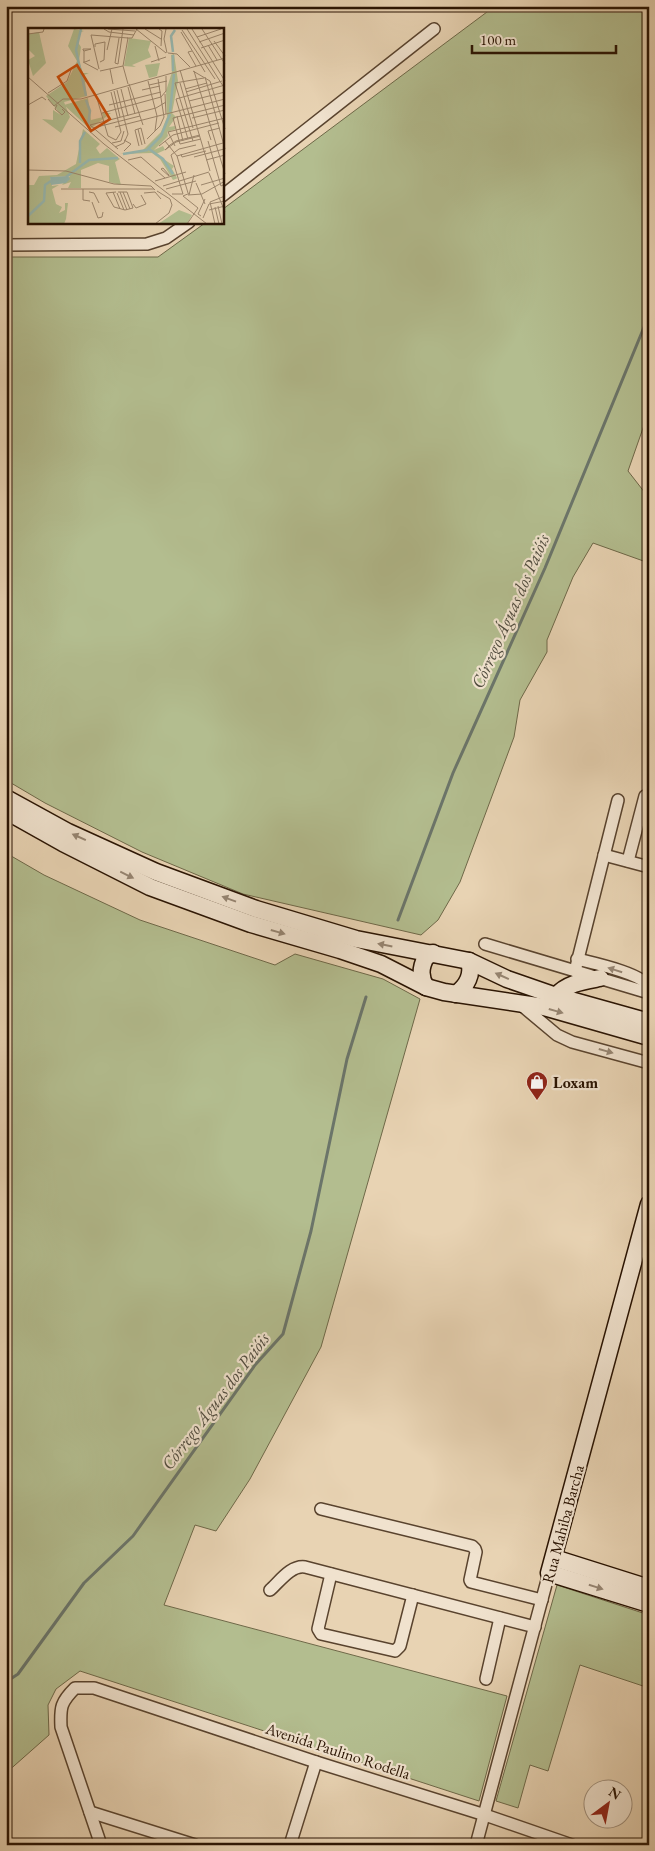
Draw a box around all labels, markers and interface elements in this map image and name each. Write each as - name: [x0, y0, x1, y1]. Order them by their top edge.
- scale bar: [472, 22, 616, 54]
- inset map: [28, 28, 224, 224]
- text: 100 m: [480, 30, 517, 49]
- water label: Córrego Águas dos Paióis: [466, 529, 556, 692]
- one-way arrow: [72, 833, 86, 841]
- one-way arrow: [119, 871, 134, 879]
- one-way arrow: [222, 895, 237, 902]
- one-way arrow: [271, 929, 286, 937]
- one-way arrow: [378, 941, 393, 949]
- one-way arrow: [608, 966, 623, 974]
- one-way arrow: [495, 972, 509, 980]
- one-way arrow: [549, 1007, 564, 1015]
- one-way arrow: [598, 1048, 613, 1056]
- shop icon: Loxam: [525, 1070, 549, 1101]
- place label: Loxam: [553, 1072, 598, 1093]
- water label: Córrego Águas dos Paióis: [156, 1327, 276, 1475]
- street label: Rua Mahiba Barcha: [537, 1462, 589, 1586]
- one-way arrow: [589, 1584, 604, 1592]
- street label: Avenida Paulino Rodella: [262, 1717, 414, 1784]
- north arrow: [582, 1778, 632, 1828]
- text: N: [605, 1782, 625, 1804]

